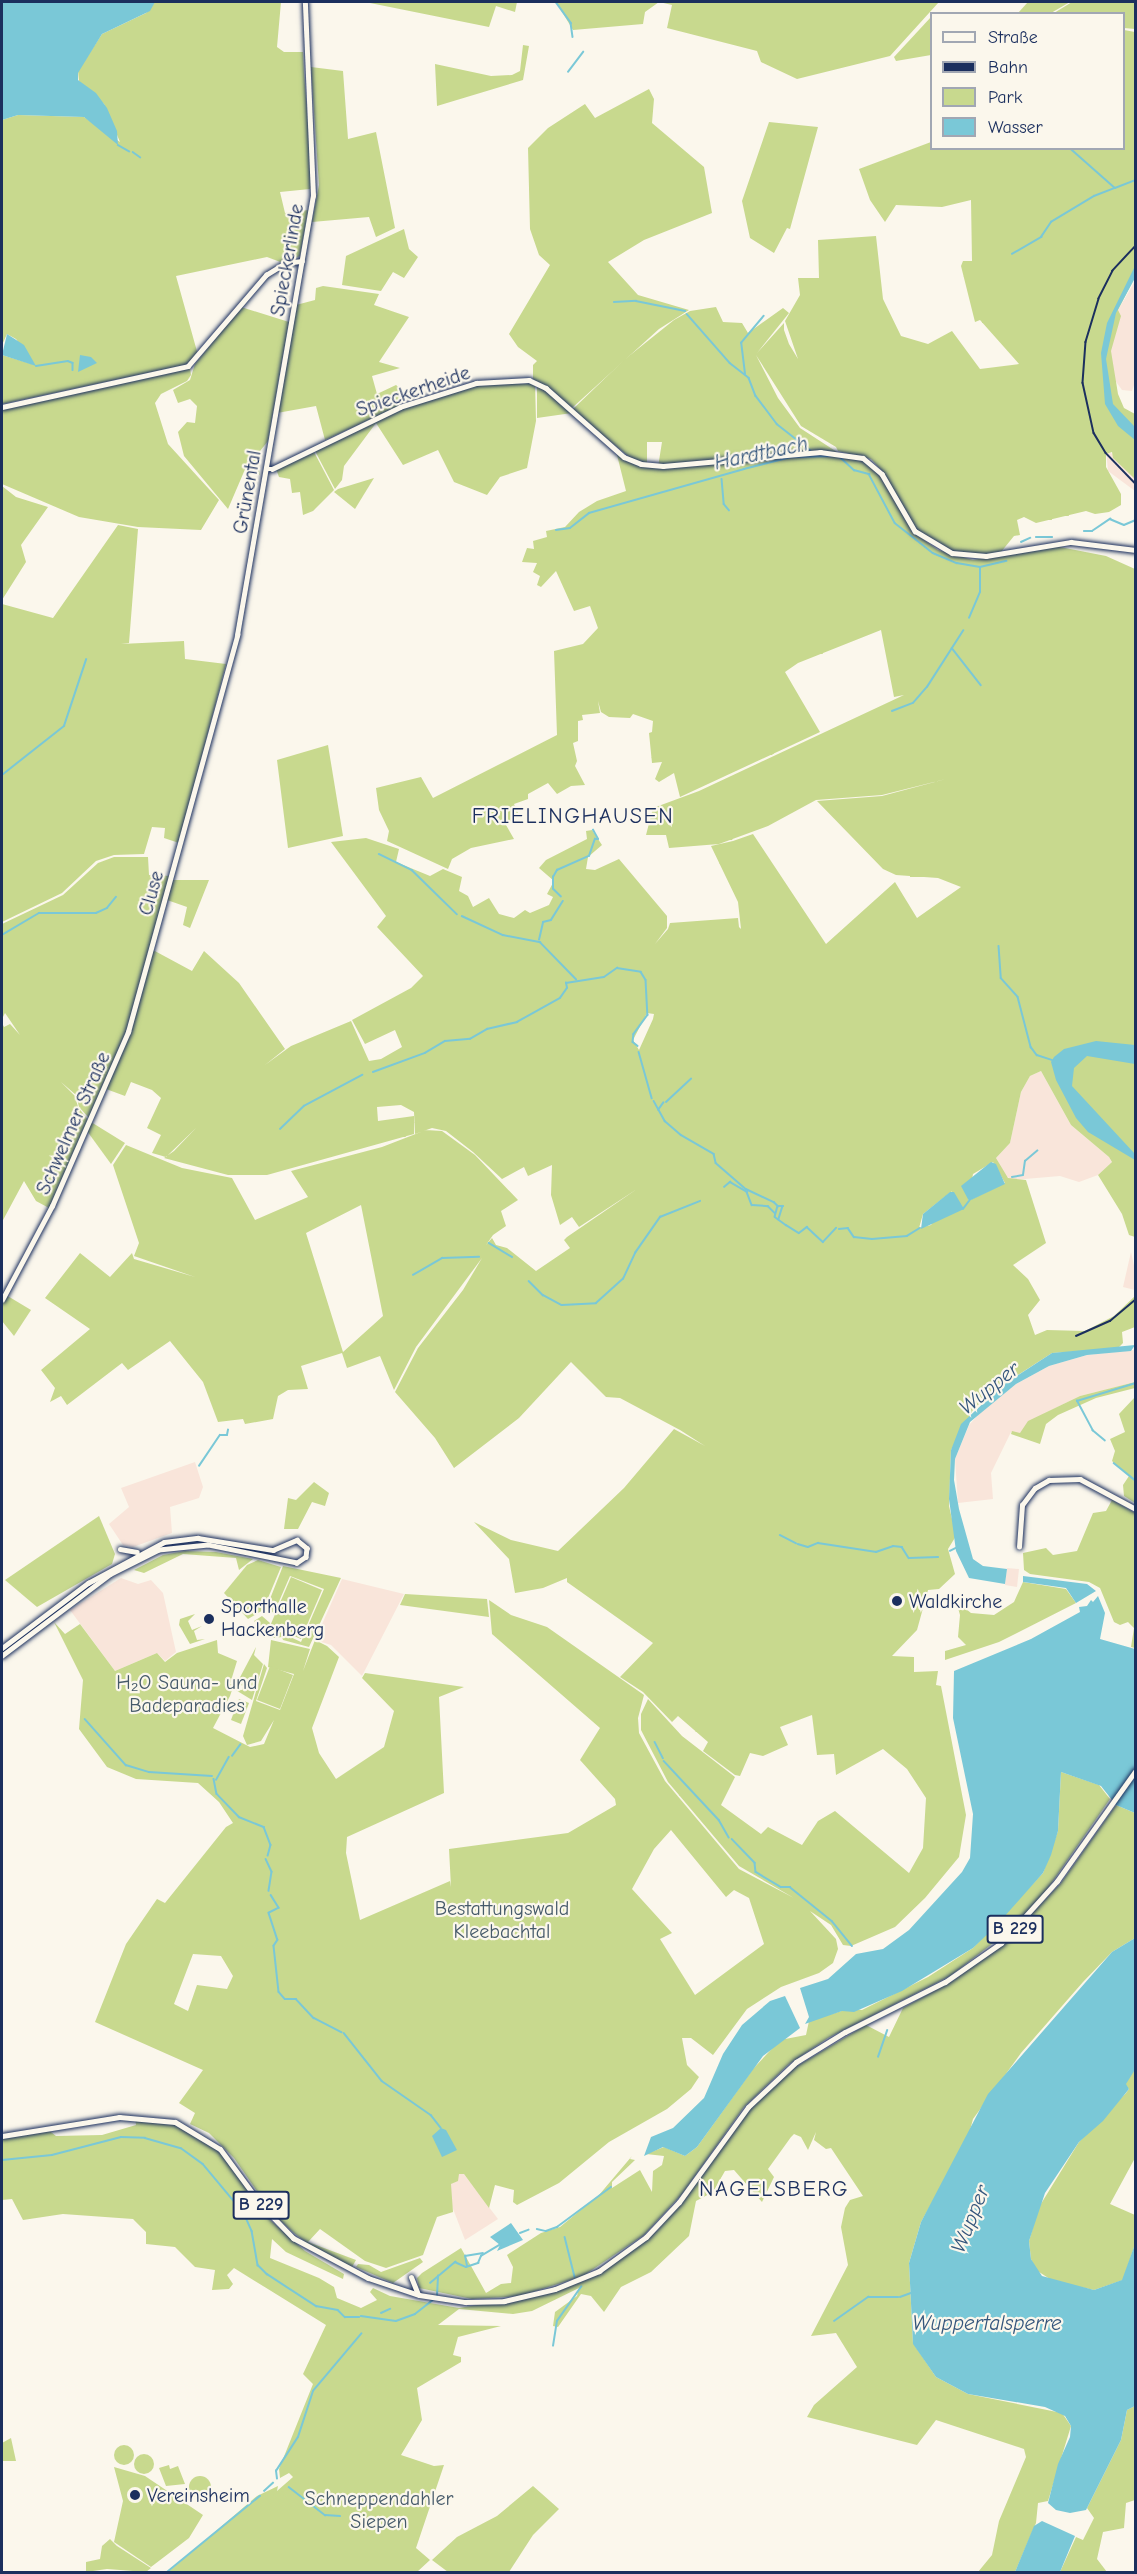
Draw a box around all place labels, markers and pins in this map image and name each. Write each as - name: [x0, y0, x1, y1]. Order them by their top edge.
- place label: Waldkirche: [909, 1589, 1002, 1613]
- marker: Waldkirche: [890, 1594, 904, 1608]
- place label: Sporthalle Hackenberg: [221, 1595, 324, 1642]
- marker: Sporthalle Hackenberg: [202, 1612, 216, 1626]
- place label: Vereinsheim: [147, 2483, 250, 2507]
- marker: Vereinsheim: [128, 2488, 142, 2502]

